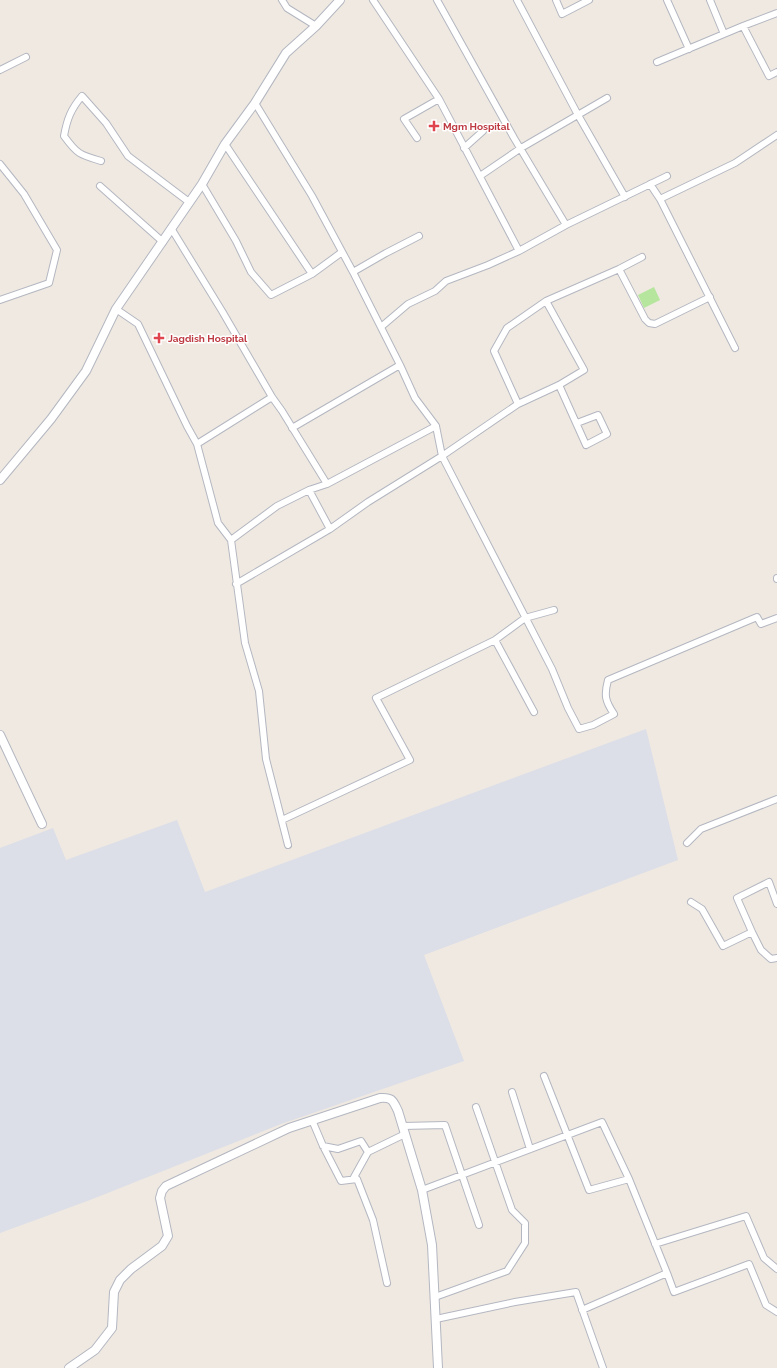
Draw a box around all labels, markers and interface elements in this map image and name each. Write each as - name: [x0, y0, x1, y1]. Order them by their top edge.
- marker: Mgm Hospital: [428, 120, 440, 132]
- place label: Mgm Hospital: [443, 121, 510, 132]
- marker: Jagdish Hospital: [153, 332, 165, 344]
- place label: Jagdish Hospital: [168, 333, 248, 344]

